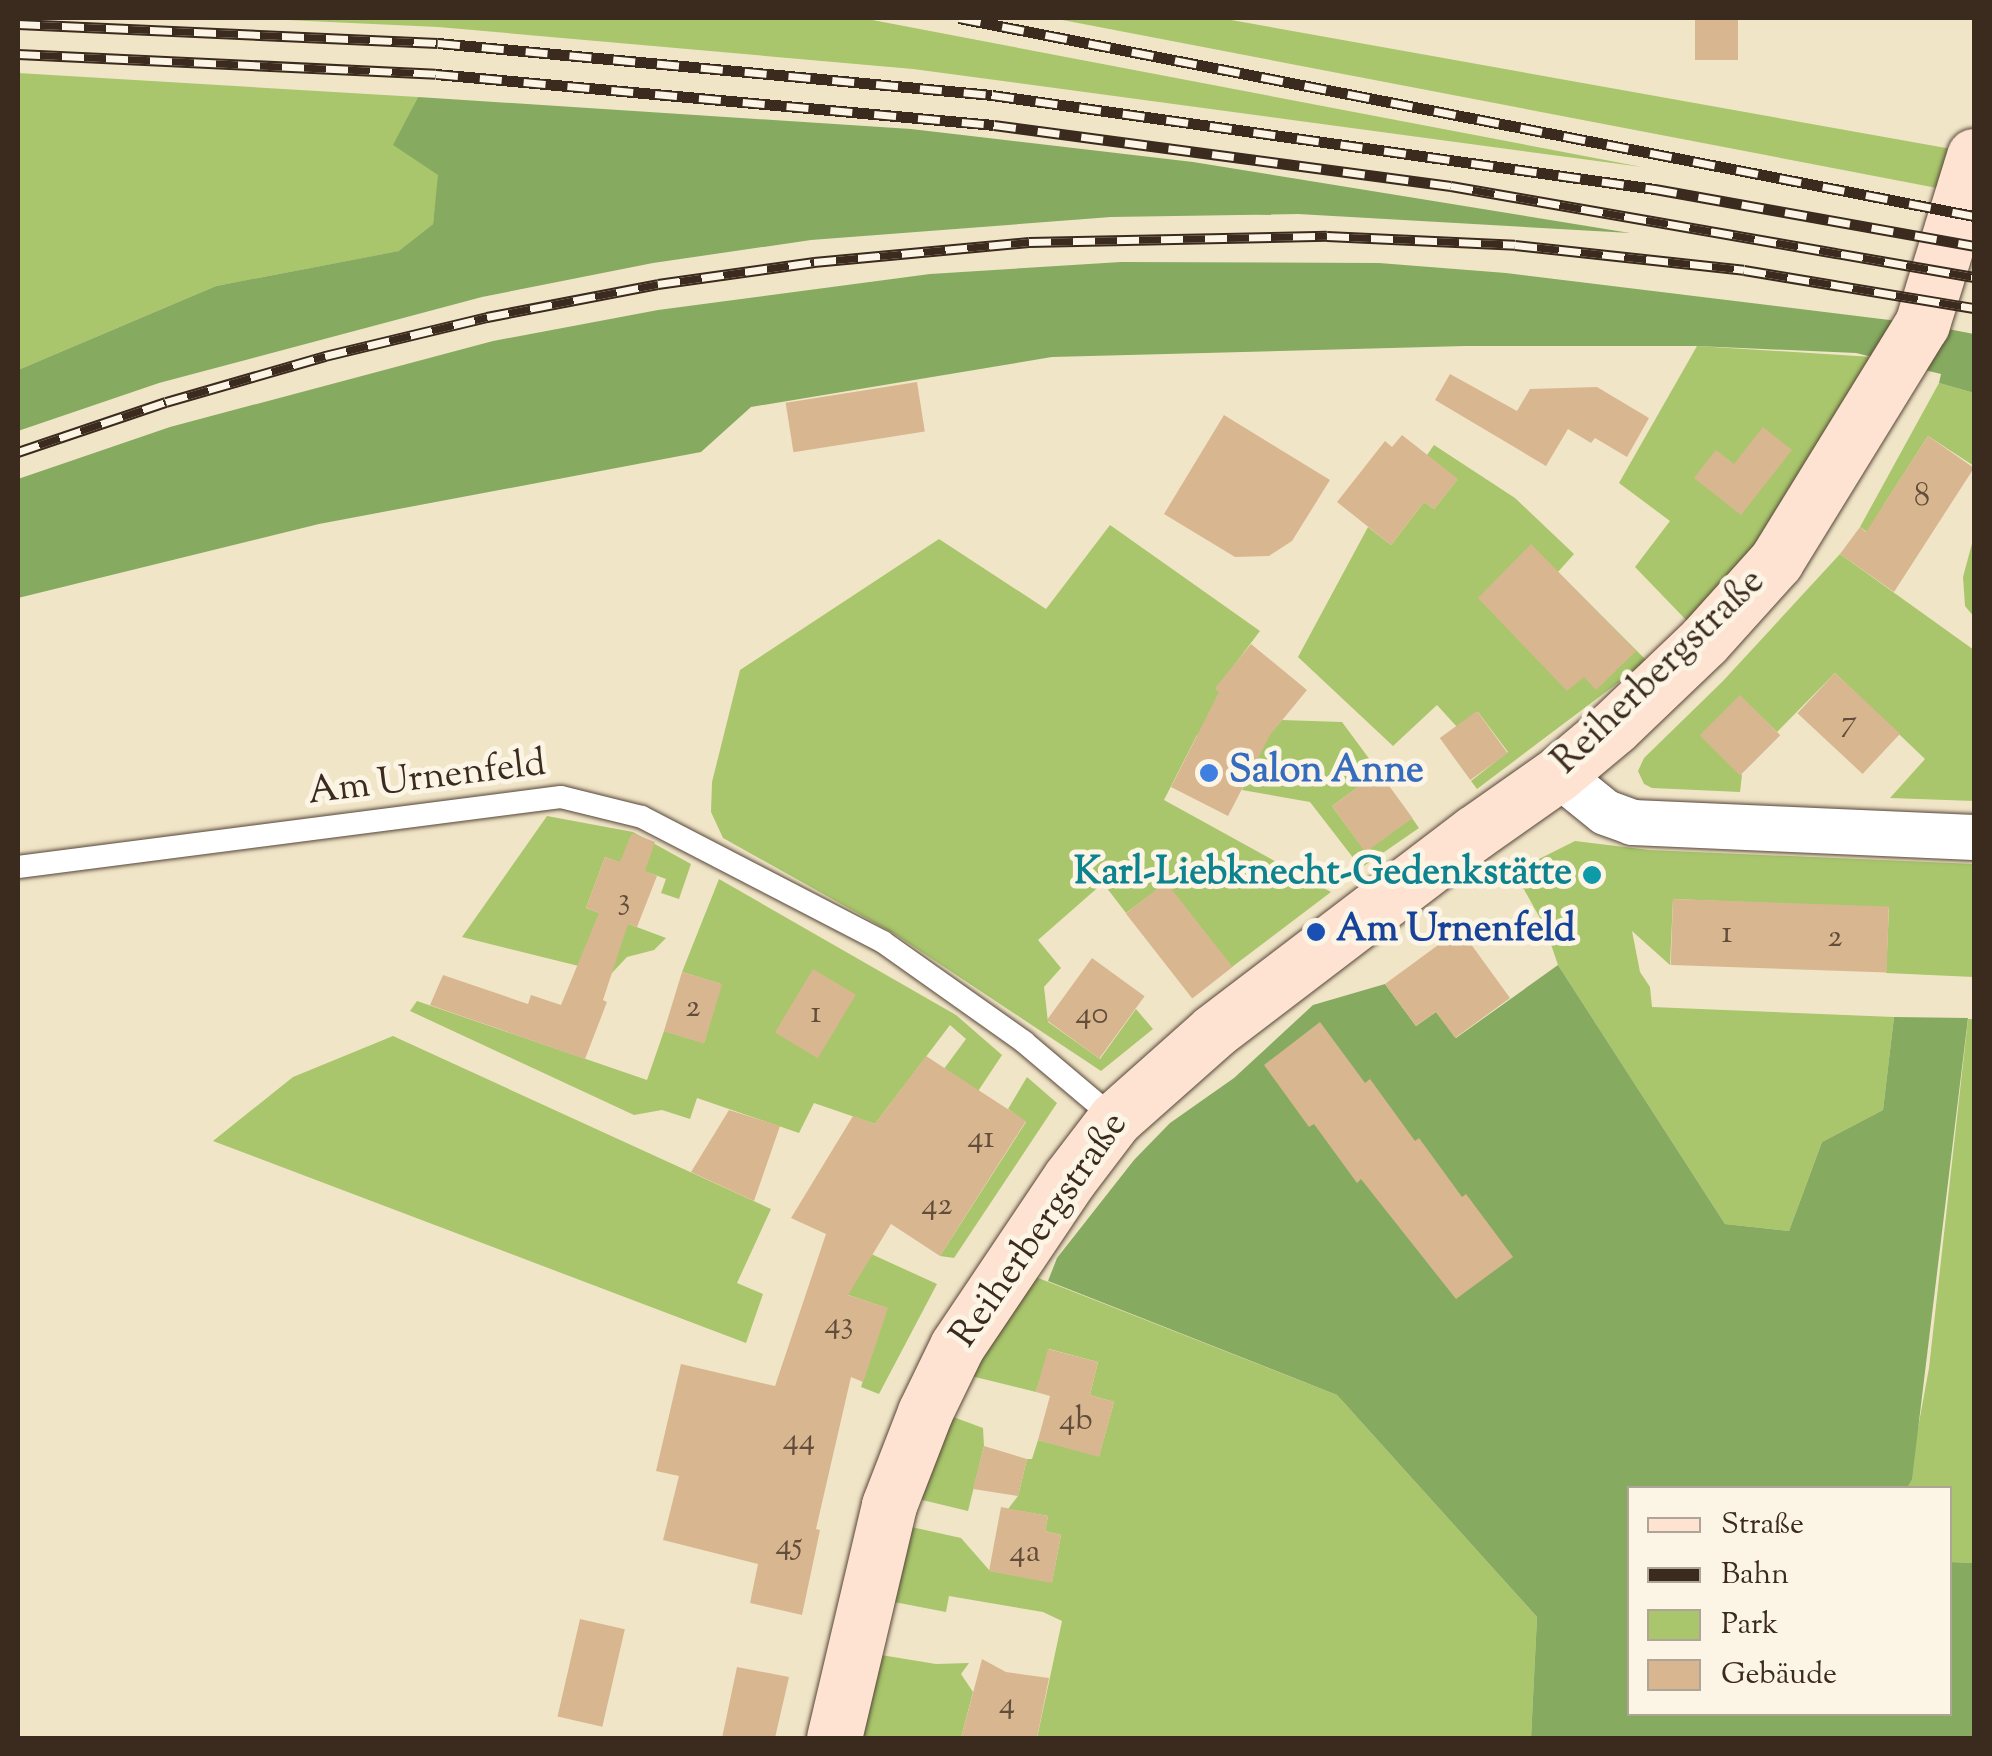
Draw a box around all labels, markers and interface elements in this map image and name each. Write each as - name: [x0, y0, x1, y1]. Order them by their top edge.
- house number: 8: [1914, 478, 1930, 516]
- street label: Reiherbergstraße: [1545, 560, 1775, 786]
- house number: 7: [1841, 704, 1857, 742]
- street label: Am Urnenfeld: [305, 743, 549, 817]
- place label: Salon Anne: [1229, 750, 1424, 796]
- marker: Salon Anne: [1198, 762, 1220, 784]
- place label: Karl-Liebknecht-Gedenkstätte: [1074, 852, 1572, 898]
- marker: Karl-Liebknecht-Gedenkstätte: [1581, 864, 1603, 886]
- house number: 3: [618, 882, 630, 920]
- place label: Am Urnenfeld: [1336, 909, 1575, 955]
- house number: 1: [1722, 915, 1732, 953]
- house number: 2: [1828, 919, 1842, 957]
- marker: Am Urnenfeld: [1305, 921, 1327, 943]
- house number: 2: [686, 989, 700, 1027]
- house number: 1: [811, 995, 821, 1033]
- house number: 40: [1076, 996, 1108, 1034]
- street label: Reiherbergstraße: [943, 1105, 1139, 1357]
- house number: 41: [967, 1120, 995, 1158]
- house number: 42: [921, 1187, 953, 1225]
- house number: 43: [824, 1306, 854, 1344]
- house number: 4b: [1059, 1402, 1093, 1440]
- house number: 44: [783, 1422, 815, 1460]
- legend: [1627, 1486, 1952, 1716]
- text: Straße: [1721, 1504, 1804, 1547]
- house number: 45: [775, 1527, 803, 1565]
- house number: 4a: [1010, 1534, 1040, 1572]
- text: Bahn: [1721, 1554, 1789, 1597]
- text: Park: [1721, 1604, 1778, 1647]
- text: Gebäude: [1721, 1654, 1837, 1697]
- house number: 4: [999, 1686, 1015, 1724]

